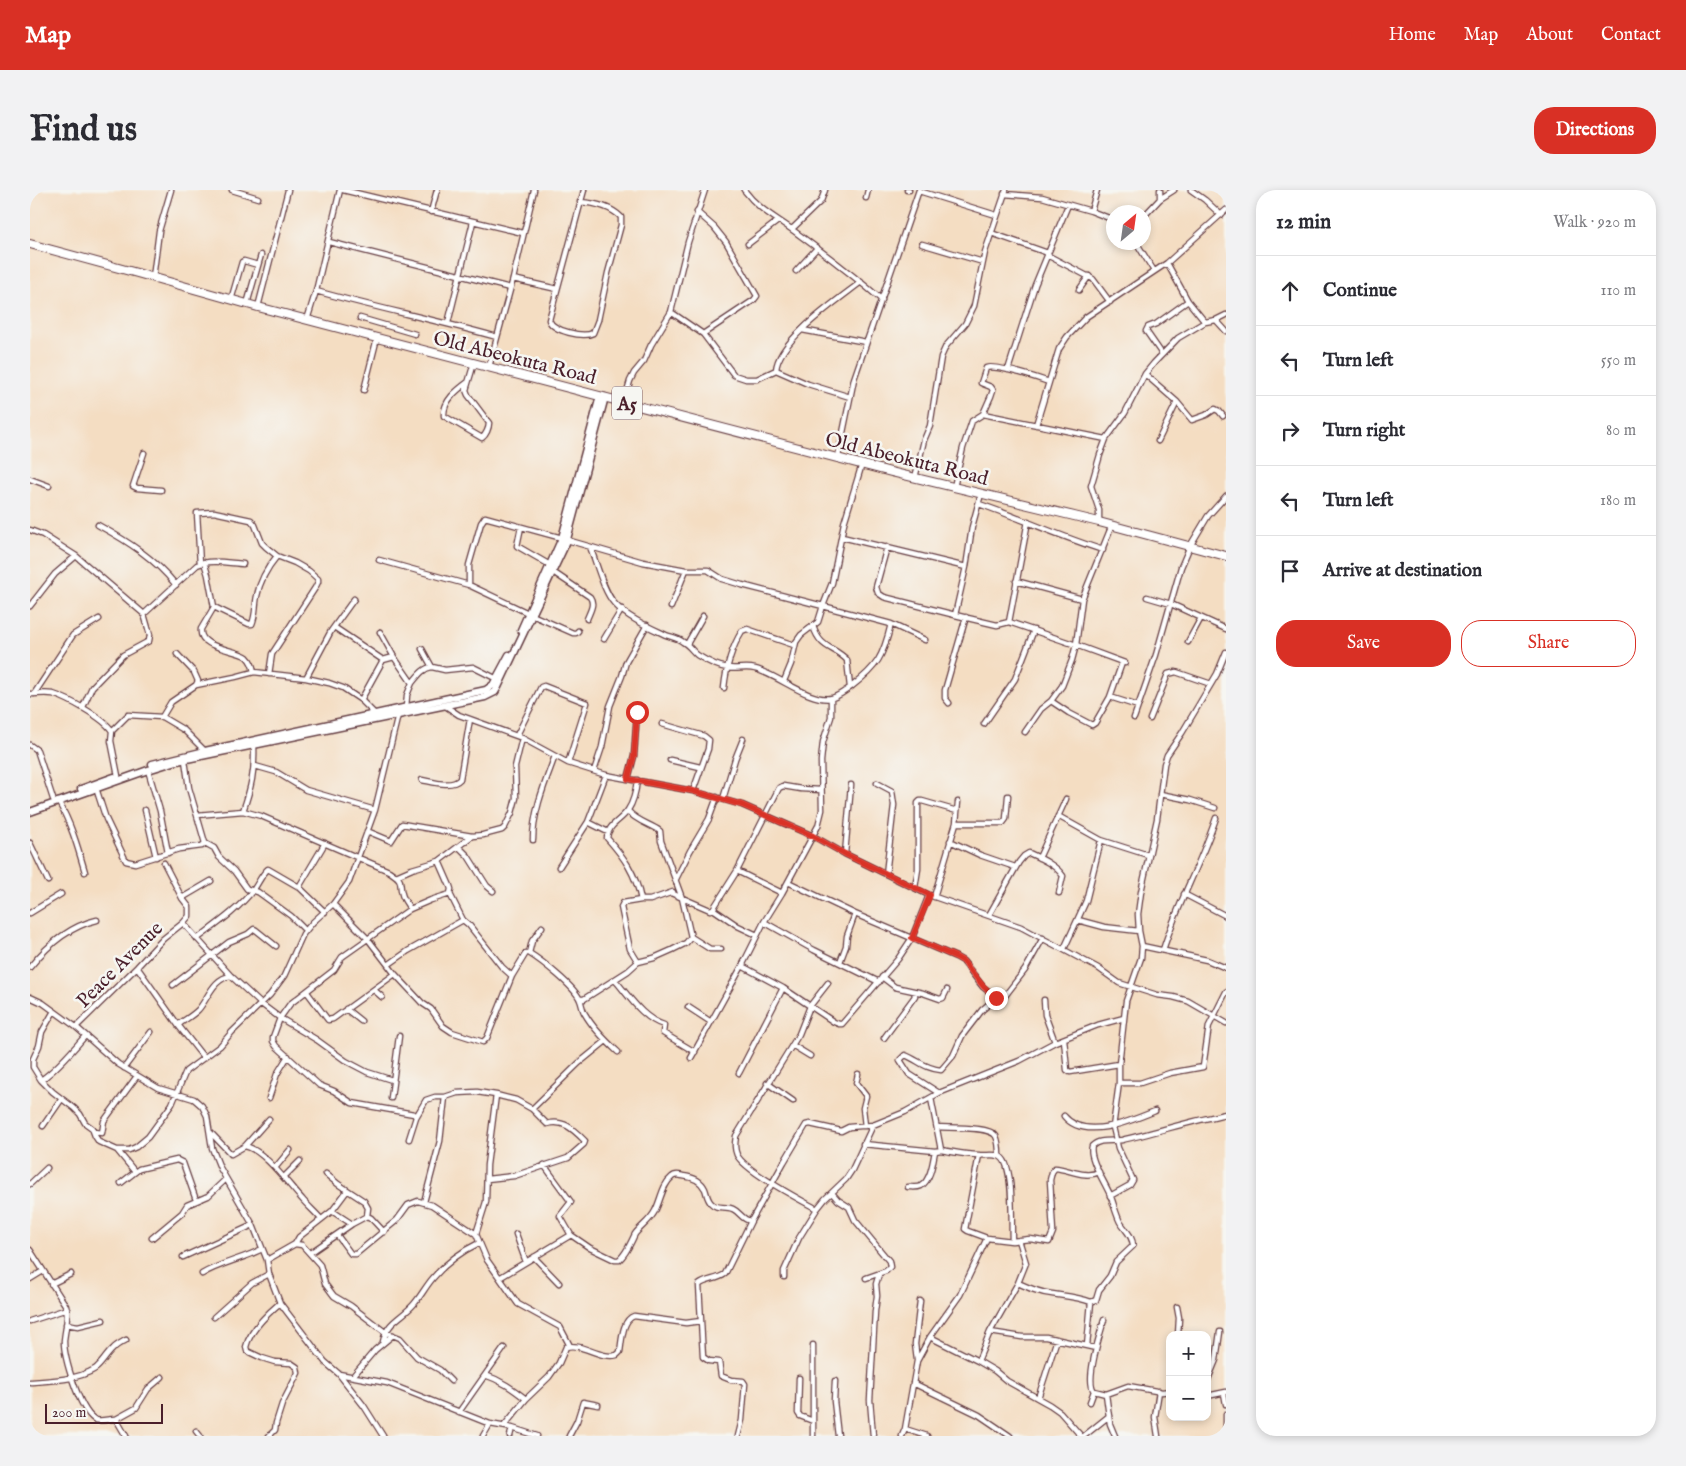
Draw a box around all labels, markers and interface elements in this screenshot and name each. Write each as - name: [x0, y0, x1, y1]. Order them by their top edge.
- text: Map: [25, 20, 71, 51]
- text: Home: [1389, 24, 1436, 47]
- text: Map: [1464, 24, 1498, 47]
- text: About: [1526, 24, 1573, 47]
- text: Contact: [1601, 24, 1661, 47]
- button: Directions: [1534, 107, 1656, 154]
- text: Find us: [30, 108, 137, 153]
- north arrow: [1106, 205, 1151, 250]
- text: 12 min: [1276, 209, 1331, 236]
- text: Walk · 920 m: [1553, 213, 1636, 233]
- icon: ahead: [1276, 277, 1304, 305]
- text: Continue: [1323, 279, 1397, 303]
- text: 110 m: [1600, 281, 1636, 301]
- street label: Old Abeokuta Road: [430, 326, 599, 391]
- icon: left: [1276, 347, 1304, 375]
- text: Turn left: [1323, 349, 1394, 373]
- text: 550 m: [1601, 351, 1636, 371]
- road number: A5: [612, 387, 642, 420]
- icon: right: [1276, 417, 1304, 445]
- text: Turn right: [1323, 419, 1405, 443]
- text: 80 m: [1606, 421, 1636, 441]
- street label: Old Abeokuta Road: [822, 427, 991, 492]
- icon: left: [1276, 487, 1304, 515]
- text: Turn left: [1323, 489, 1394, 513]
- text: 180 m: [1600, 491, 1636, 511]
- icon: arrive: [1276, 557, 1304, 585]
- text: Arrive at destination: [1323, 559, 1482, 583]
- button: Save: [1276, 620, 1451, 667]
- button: Share: [1461, 620, 1636, 667]
- route start: [626, 701, 649, 724]
- street label: Peace Avenue: [71, 916, 169, 1014]
- route end: [985, 987, 1008, 1010]
- map controls: [1166, 1331, 1211, 1421]
- button: +: [1166, 1331, 1211, 1376]
- button: −: [1166, 1376, 1211, 1421]
- scale bar: [45, 1401, 162, 1424]
- text: 200 m: [52, 1404, 86, 1422]

